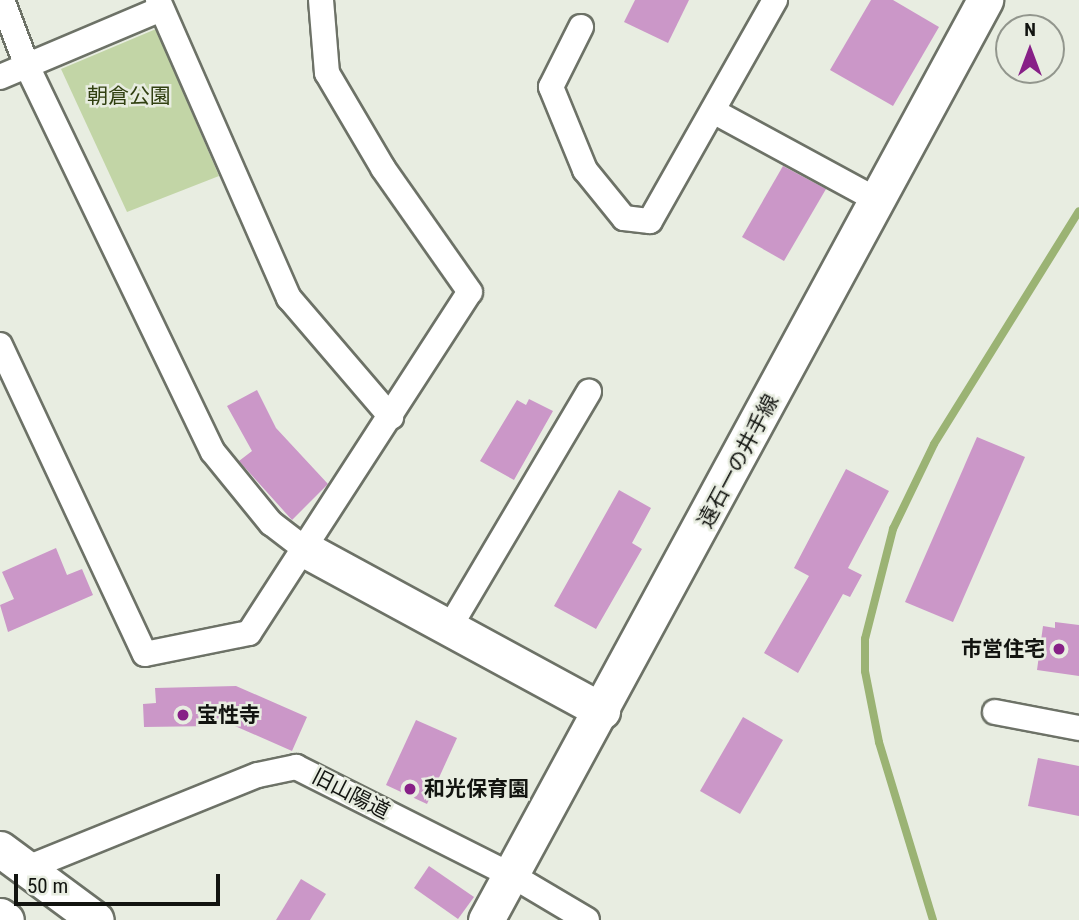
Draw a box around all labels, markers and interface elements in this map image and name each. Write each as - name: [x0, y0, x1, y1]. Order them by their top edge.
- north arrow: [995, 14, 1065, 84]
- text: N: [1024, 18, 1036, 41]
- park label: 朝倉公園: [87, 83, 171, 109]
- street label: 遠石一の井手線: [692, 390, 784, 532]
- place label: 市営住宅: [961, 636, 1045, 662]
- marker: 市営住宅: [1051, 641, 1067, 657]
- place label: 宝性寺: [197, 702, 260, 728]
- marker: 宝性寺: [175, 707, 191, 723]
- street label: 旧山陽道: [308, 764, 394, 824]
- place label: 和光保育園: [424, 776, 529, 802]
- marker: 和光保育園: [402, 781, 418, 797]
- scale bar: [18, 860, 224, 904]
- text: 50 m: [27, 874, 68, 898]

